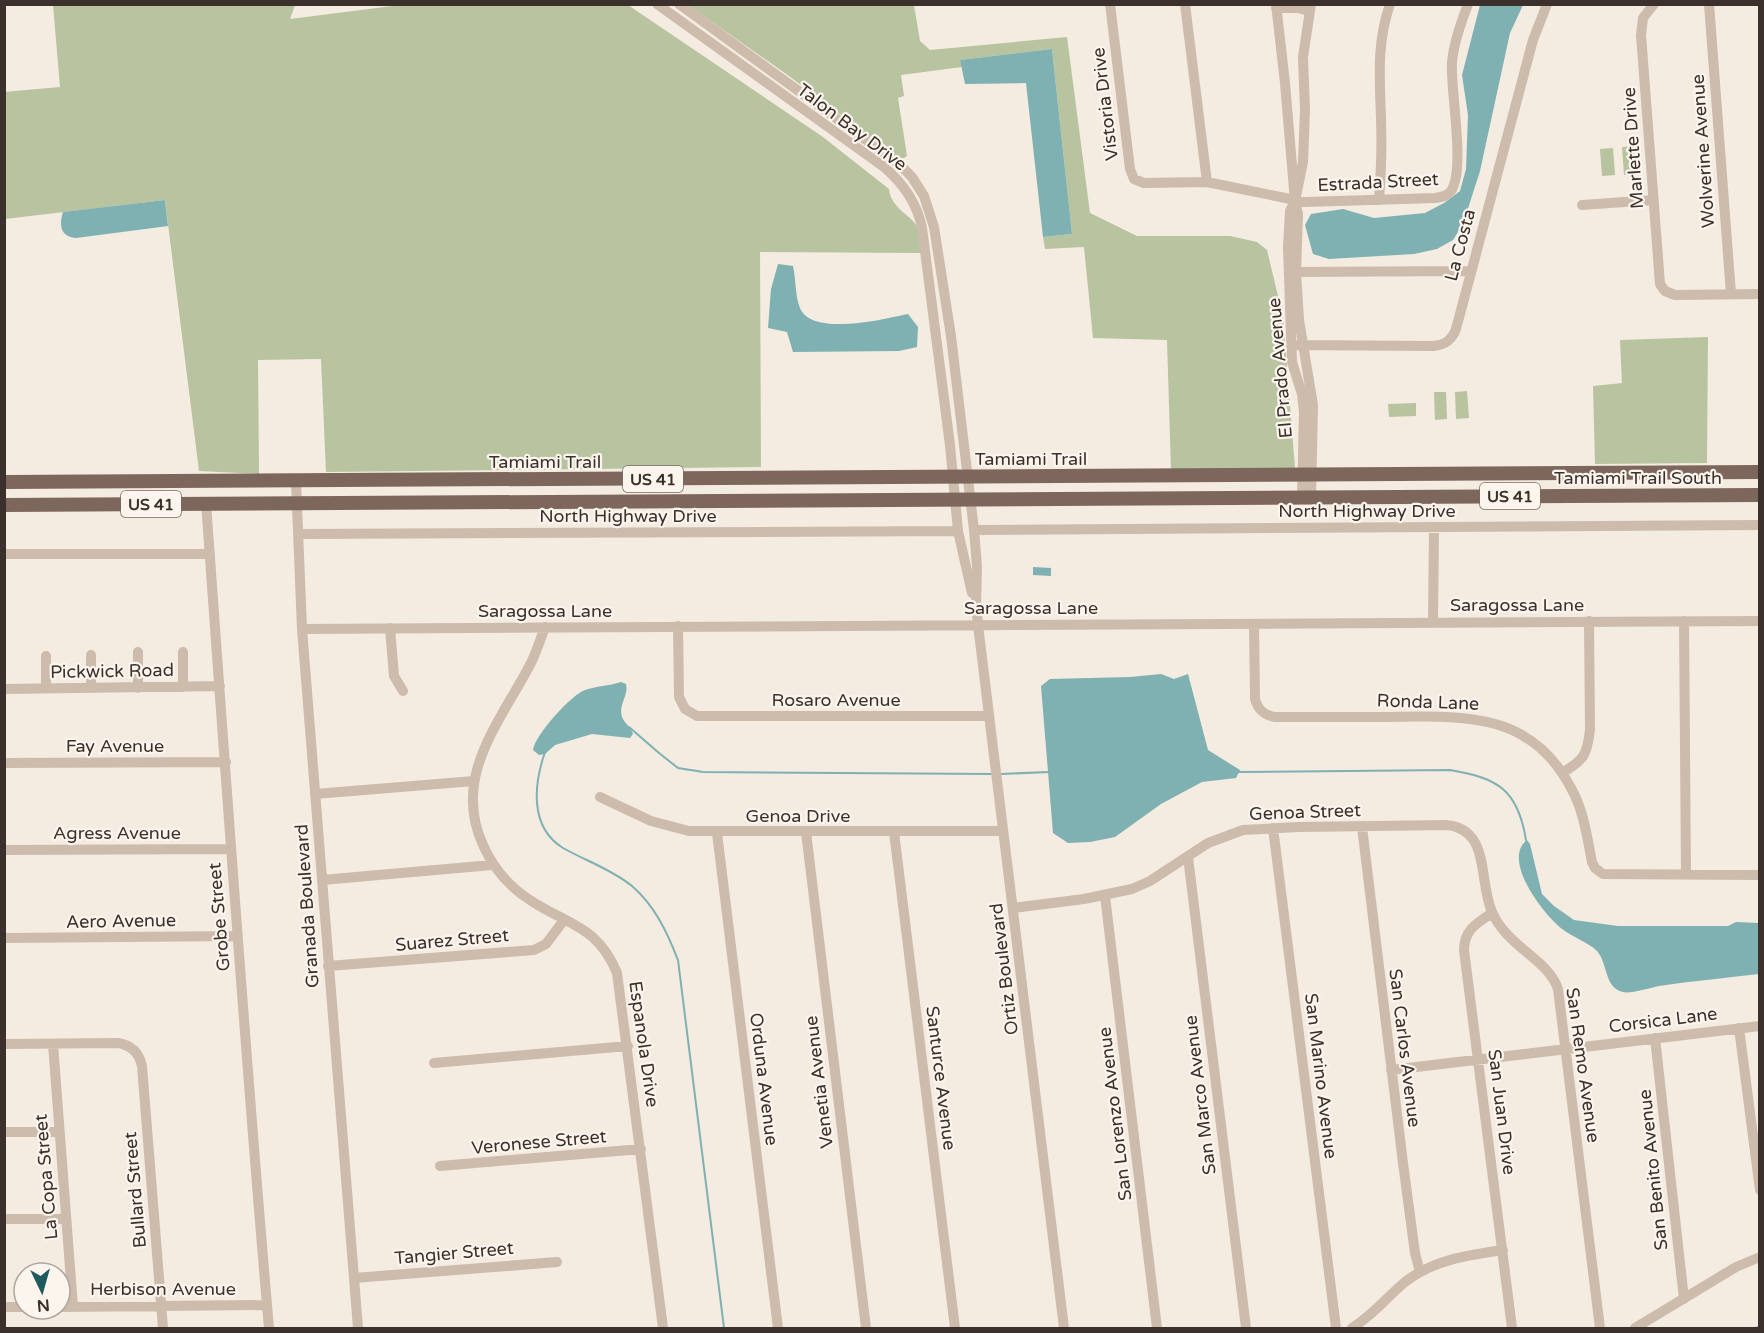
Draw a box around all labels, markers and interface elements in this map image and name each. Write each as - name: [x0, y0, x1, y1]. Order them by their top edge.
- street label: Vistoria Drive: [1087, 46, 1123, 162]
- street label: Wolverine Avenue: [1687, 73, 1719, 229]
- street label: Talon Bay Drive: [793, 79, 911, 175]
- street label: Marlette Drive: [1618, 86, 1648, 210]
- street label: Estrada Street: [1317, 168, 1439, 196]
- street label: La Costa: [1440, 206, 1480, 284]
- street label: El Prado Avenue: [1263, 297, 1297, 439]
- street label: Tamiami Trail: [975, 448, 1087, 470]
- street label: Tamiami Trail: [489, 451, 601, 473]
- road number: US 41: [623, 466, 683, 492]
- street label: Tamiami Trail South: [1554, 467, 1722, 489]
- road number: US 41: [1480, 483, 1540, 509]
- road number: US 41: [121, 491, 181, 517]
- street label: North Highway Drive: [1278, 500, 1456, 522]
- street label: North Highway Drive: [539, 505, 717, 527]
- street label: Saragossa Lane: [1450, 594, 1584, 616]
- street label: Saragossa Lane: [964, 597, 1098, 619]
- street label: Saragossa Lane: [478, 600, 612, 622]
- street label: Pickwick Road: [50, 659, 174, 683]
- street label: Rosaro Avenue: [771, 689, 901, 711]
- street label: Ronda Lane: [1376, 689, 1480, 715]
- street label: Fay Avenue: [66, 735, 164, 757]
- street label: Genoa Street: [1249, 799, 1361, 825]
- street label: Genoa Drive: [746, 805, 850, 827]
- street label: Agress Avenue: [53, 822, 181, 844]
- street label: Granada Boulevard: [290, 823, 324, 989]
- street label: Grobe Street: [203, 862, 235, 972]
- street label: Ortiz Boulevard: [985, 902, 1023, 1036]
- street label: Aero Avenue: [66, 909, 176, 933]
- street label: Suarez Street: [394, 924, 510, 956]
- street label: San Carlos Avenue: [1384, 967, 1426, 1129]
- street label: Espanola Drive: [624, 980, 664, 1108]
- street label: San Remo Avenue: [1561, 986, 1605, 1144]
- street label: San Marino Avenue: [1300, 992, 1342, 1160]
- street label: Corsica Lane: [1607, 1002, 1719, 1038]
- street label: Santurce Avenue: [921, 1005, 961, 1151]
- street label: Orduna Avenue: [745, 1011, 783, 1147]
- street label: Venetia Avenue: [800, 1014, 838, 1150]
- street label: San Marco Avenue: [1179, 1014, 1221, 1176]
- street label: San Lorenzo Avenue: [1093, 1026, 1137, 1202]
- street label: San Juan Drive: [1483, 1048, 1521, 1176]
- street label: San Benito Avenue: [1634, 1088, 1672, 1252]
- street label: La Copa Street: [30, 1113, 62, 1241]
- street label: Veronese Street: [471, 1125, 608, 1159]
- street label: Bullard Street: [119, 1131, 151, 1249]
- street label: Tangier Street: [393, 1237, 515, 1269]
- north arrow: [12, 1261, 72, 1321]
- street label: Herbison Avenue: [90, 1278, 236, 1300]
- text: N: [36, 1294, 50, 1315]

